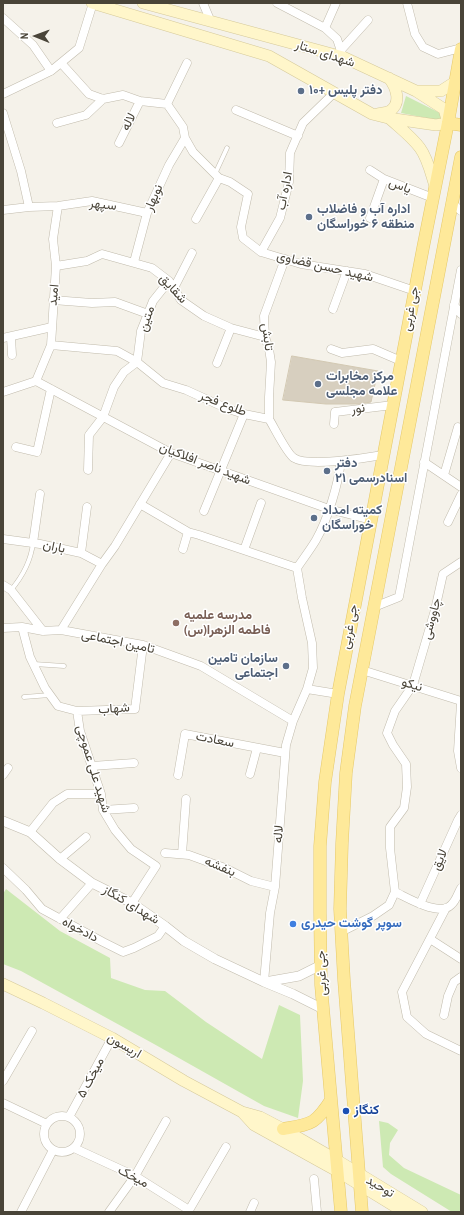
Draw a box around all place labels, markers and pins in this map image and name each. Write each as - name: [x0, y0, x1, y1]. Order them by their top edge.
- place label: دفتر پلیس +۱۰: [309, 83, 383, 99]
- marker: دفتر پلیس +۱۰: [296, 86, 306, 96]
- place label: اداره آب و فاضلاب منطقه ۶ خوراسگان: [317, 202, 415, 233]
- marker: اداره آب و فاضلاب منطقه ۶ خوراسگان: [304, 212, 314, 222]
- place label: مرکز مخابرات علامه مجلسی: [326, 369, 397, 400]
- marker: مرکز مخابرات علامه مجلسی: [313, 379, 323, 389]
- place label: دفتر اسنادرسمی ۲۱: [335, 456, 407, 487]
- marker: دفتر اسنادرسمی ۲۱: [322, 466, 332, 476]
- place label: کمیته امداد خوراسگان: [322, 503, 382, 534]
- marker: کمیته امداد خوراسگان: [309, 513, 319, 523]
- place label: مدرسه علمیه فاطمه الزهرا(س): [184, 608, 271, 639]
- marker: مدرسه علمیه فاطمه الزهرا(س): [171, 618, 181, 628]
- place label: سازمان تامین اجتماعی: [208, 651, 278, 682]
- marker: سازمان تامین اجتماعی: [281, 661, 291, 671]
- place label: سوپر گوشت حیدری: [301, 916, 402, 932]
- marker: سوپر گوشت حیدری: [288, 919, 298, 929]
- place label: کنگاز: [354, 1103, 379, 1119]
- marker: کنگاز: [341, 1106, 351, 1116]

